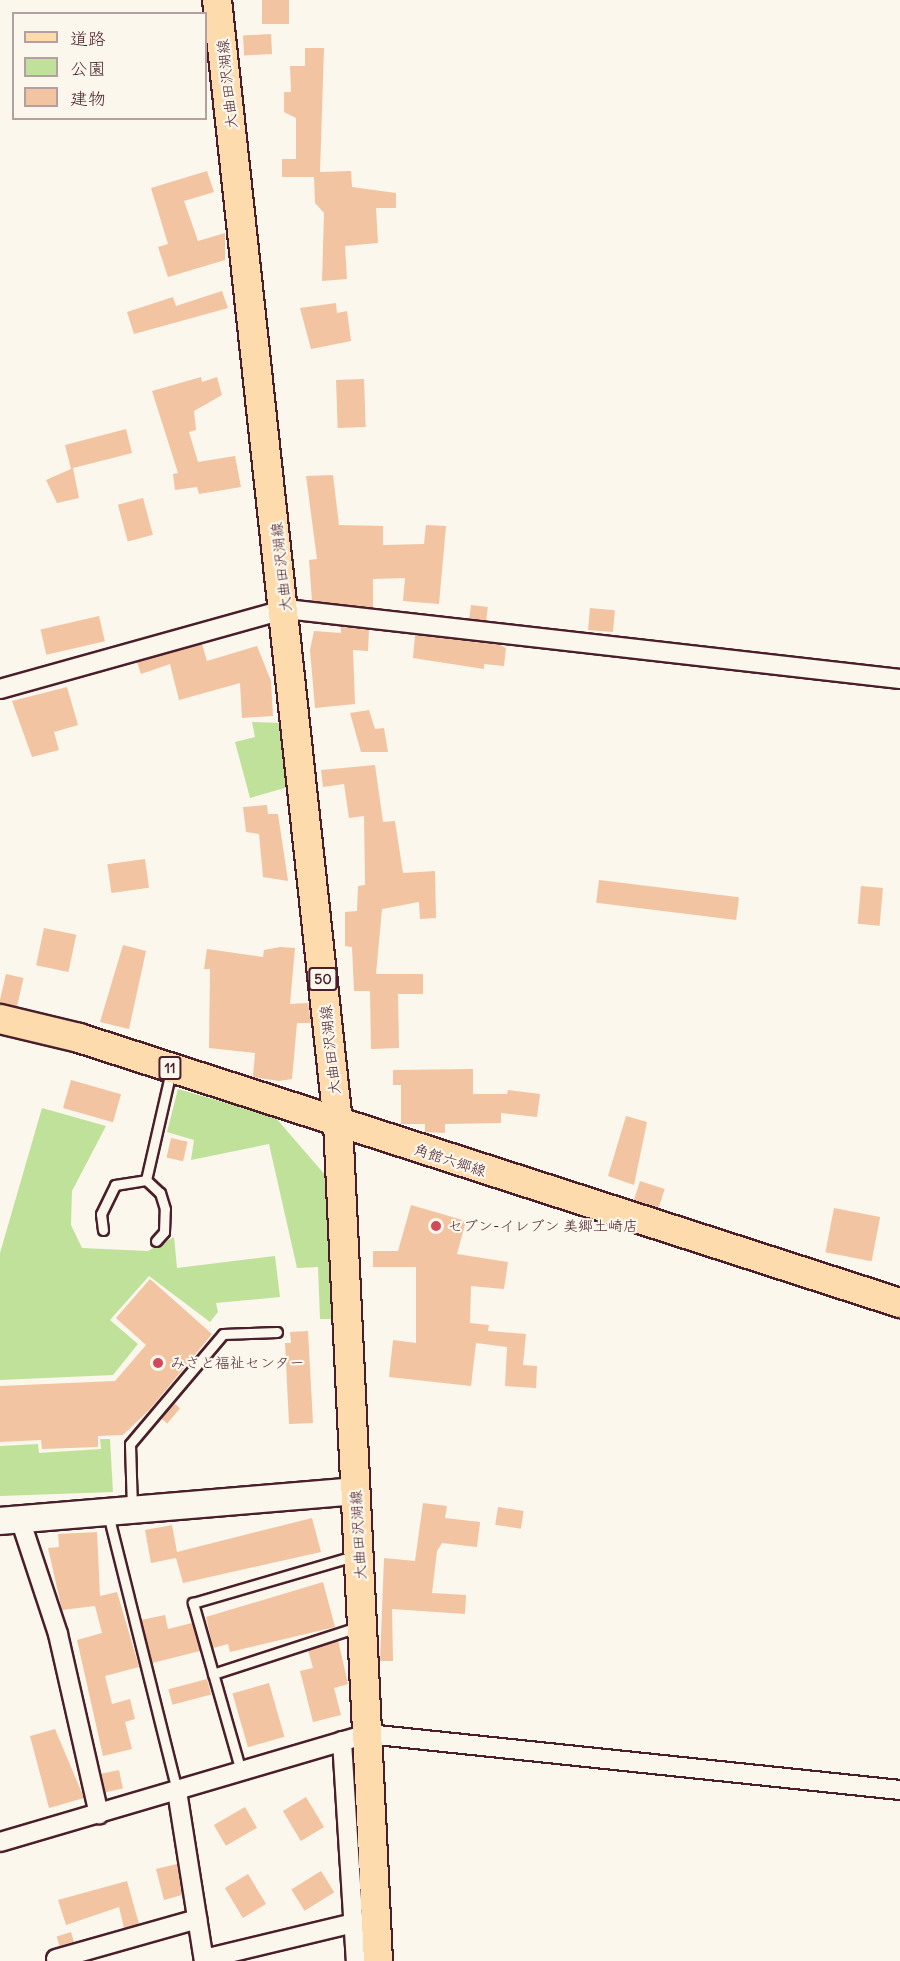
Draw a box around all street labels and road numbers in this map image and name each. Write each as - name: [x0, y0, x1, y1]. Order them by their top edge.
- street label: 大曲田沢湖線: [213, 38, 241, 130]
- street label: 大曲田沢湖線: [267, 521, 295, 613]
- road number: 50: [308, 968, 338, 990]
- street label: 大曲田沢湖線: [316, 1004, 344, 1096]
- road number: 11: [158, 1057, 182, 1079]
- street label: 角館六郷線: [412, 1140, 488, 1180]
- street label: 大曲田沢湖線: [347, 1490, 369, 1580]

